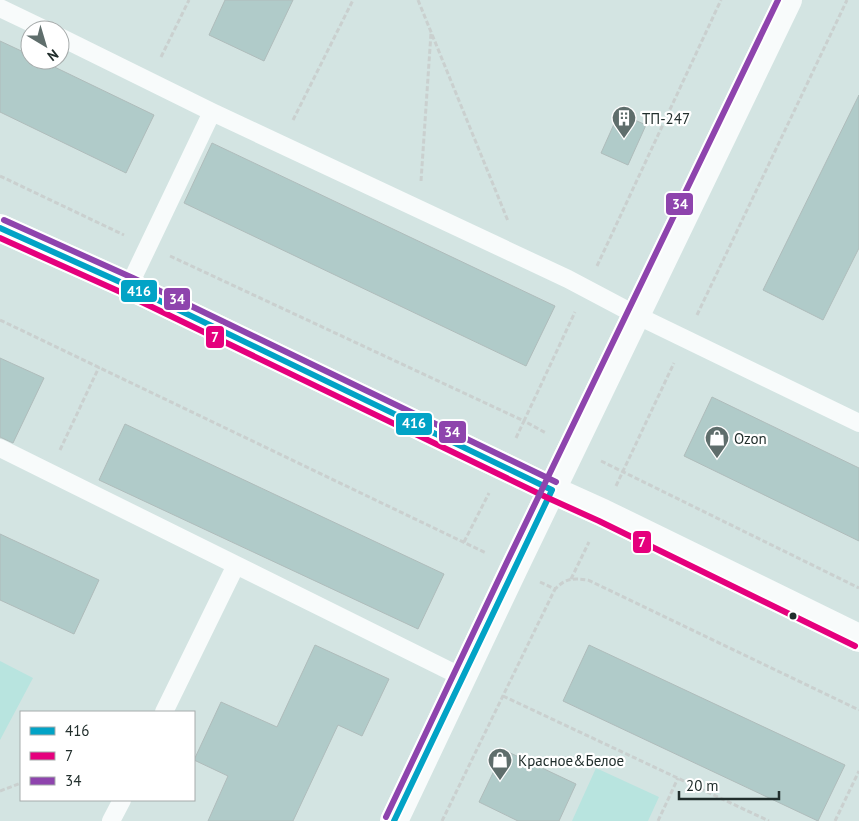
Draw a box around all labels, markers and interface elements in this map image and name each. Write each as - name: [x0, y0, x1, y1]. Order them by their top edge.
- north arrow: [20, 20, 70, 70]
- text: N: [44, 45, 62, 65]
- building icon: ТП-247: [611, 105, 637, 139]
- place label: ТП-247: [642, 109, 690, 128]
- line badge: 34: [665, 192, 694, 216]
- text: 34: [672, 195, 688, 213]
- line badge: 416: [120, 279, 158, 303]
- text: 416: [127, 282, 151, 300]
- line badge: 34: [163, 287, 191, 311]
- text: 34: [169, 290, 185, 308]
- line badge: 7: [205, 325, 225, 349]
- text: 7: [211, 328, 219, 346]
- line badge: 416: [395, 412, 433, 436]
- text: 416: [402, 414, 426, 432]
- line badge: 34: [438, 420, 467, 444]
- text: 34: [444, 423, 460, 441]
- shop icon: Ozon: [704, 425, 730, 459]
- place label: Ozon: [734, 429, 767, 448]
- line badge: 7: [632, 530, 652, 554]
- text: 7: [638, 533, 646, 551]
- unlabelled marker: [788, 611, 798, 621]
- legend: [20, 711, 195, 801]
- text: 416: [65, 721, 90, 740]
- text: 7: [65, 746, 73, 765]
- shop icon: Красное&Белое: [487, 747, 513, 781]
- place label: Красное&Белое: [518, 751, 624, 770]
- scale bar: [679, 768, 779, 800]
- text: 34: [65, 771, 81, 790]
- text: 20 m: [686, 776, 719, 795]

